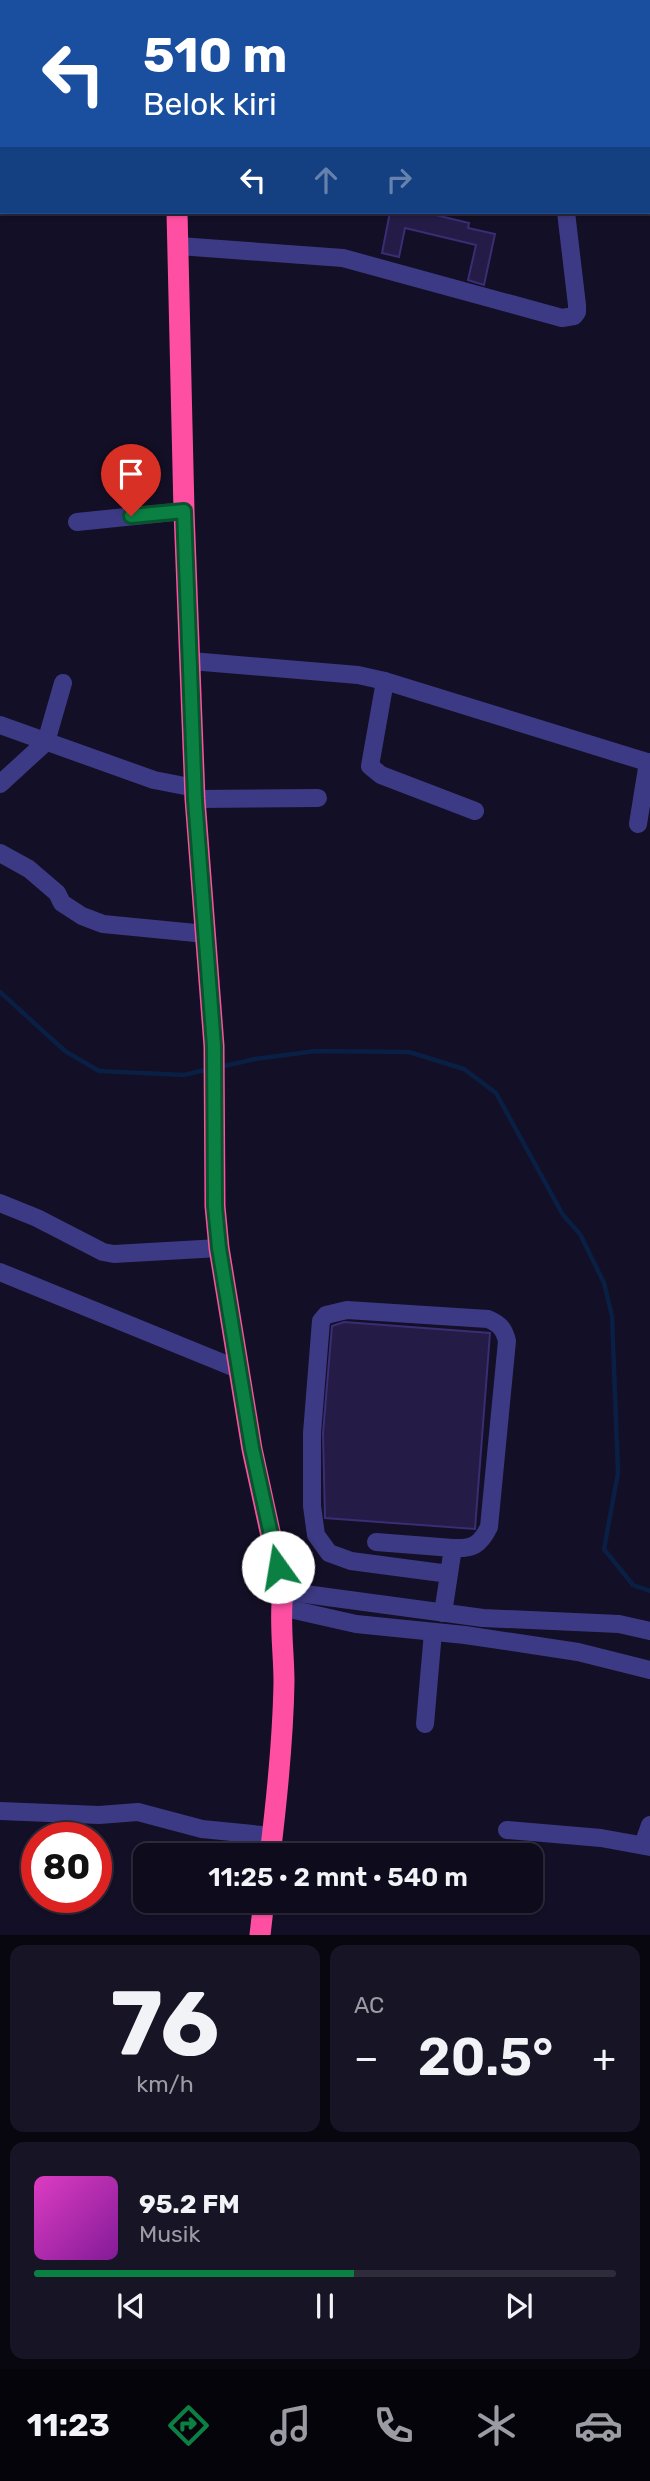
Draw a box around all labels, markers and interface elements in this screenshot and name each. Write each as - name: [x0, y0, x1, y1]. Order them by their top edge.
- text: 510 m: [143, 26, 287, 84]
- icon: left: [28, 28, 119, 119]
- text: Belok kiri: [143, 85, 277, 123]
- icon: left: [234, 161, 272, 199]
- icon: ahead: [307, 161, 345, 199]
- icon: right: [380, 161, 418, 199]
- pin: [101, 444, 161, 516]
- icon: arrive: [112, 455, 150, 493]
- position arrow: [241, 1530, 315, 1604]
- speed limit sign: 80: [21, 1822, 112, 1913]
- text: 11:25 · 2 mnt · 540 m: [208, 1862, 468, 1893]
- text: 76: [110, 1970, 220, 2078]
- text: AC: [354, 1991, 384, 2019]
- text: 20.5°: [418, 2026, 553, 2088]
- text: −: [354, 2035, 379, 2081]
- text: +: [592, 2035, 616, 2081]
- text: km/h: [136, 2070, 194, 2098]
- text: 95.2 FM: [139, 2189, 240, 2220]
- text: Musik: [139, 2220, 200, 2248]
- icon: previous: [112, 2287, 150, 2325]
- icon: pause: [306, 2287, 344, 2325]
- icon: next: [500, 2287, 538, 2325]
- icon: directions: [164, 2401, 213, 2450]
- icon: music: [266, 2401, 315, 2450]
- icon: phone: [369, 2401, 418, 2450]
- icon: climate: [472, 2401, 521, 2450]
- icon: car: [574, 2401, 623, 2450]
- text: 11:23: [27, 2406, 110, 2444]

